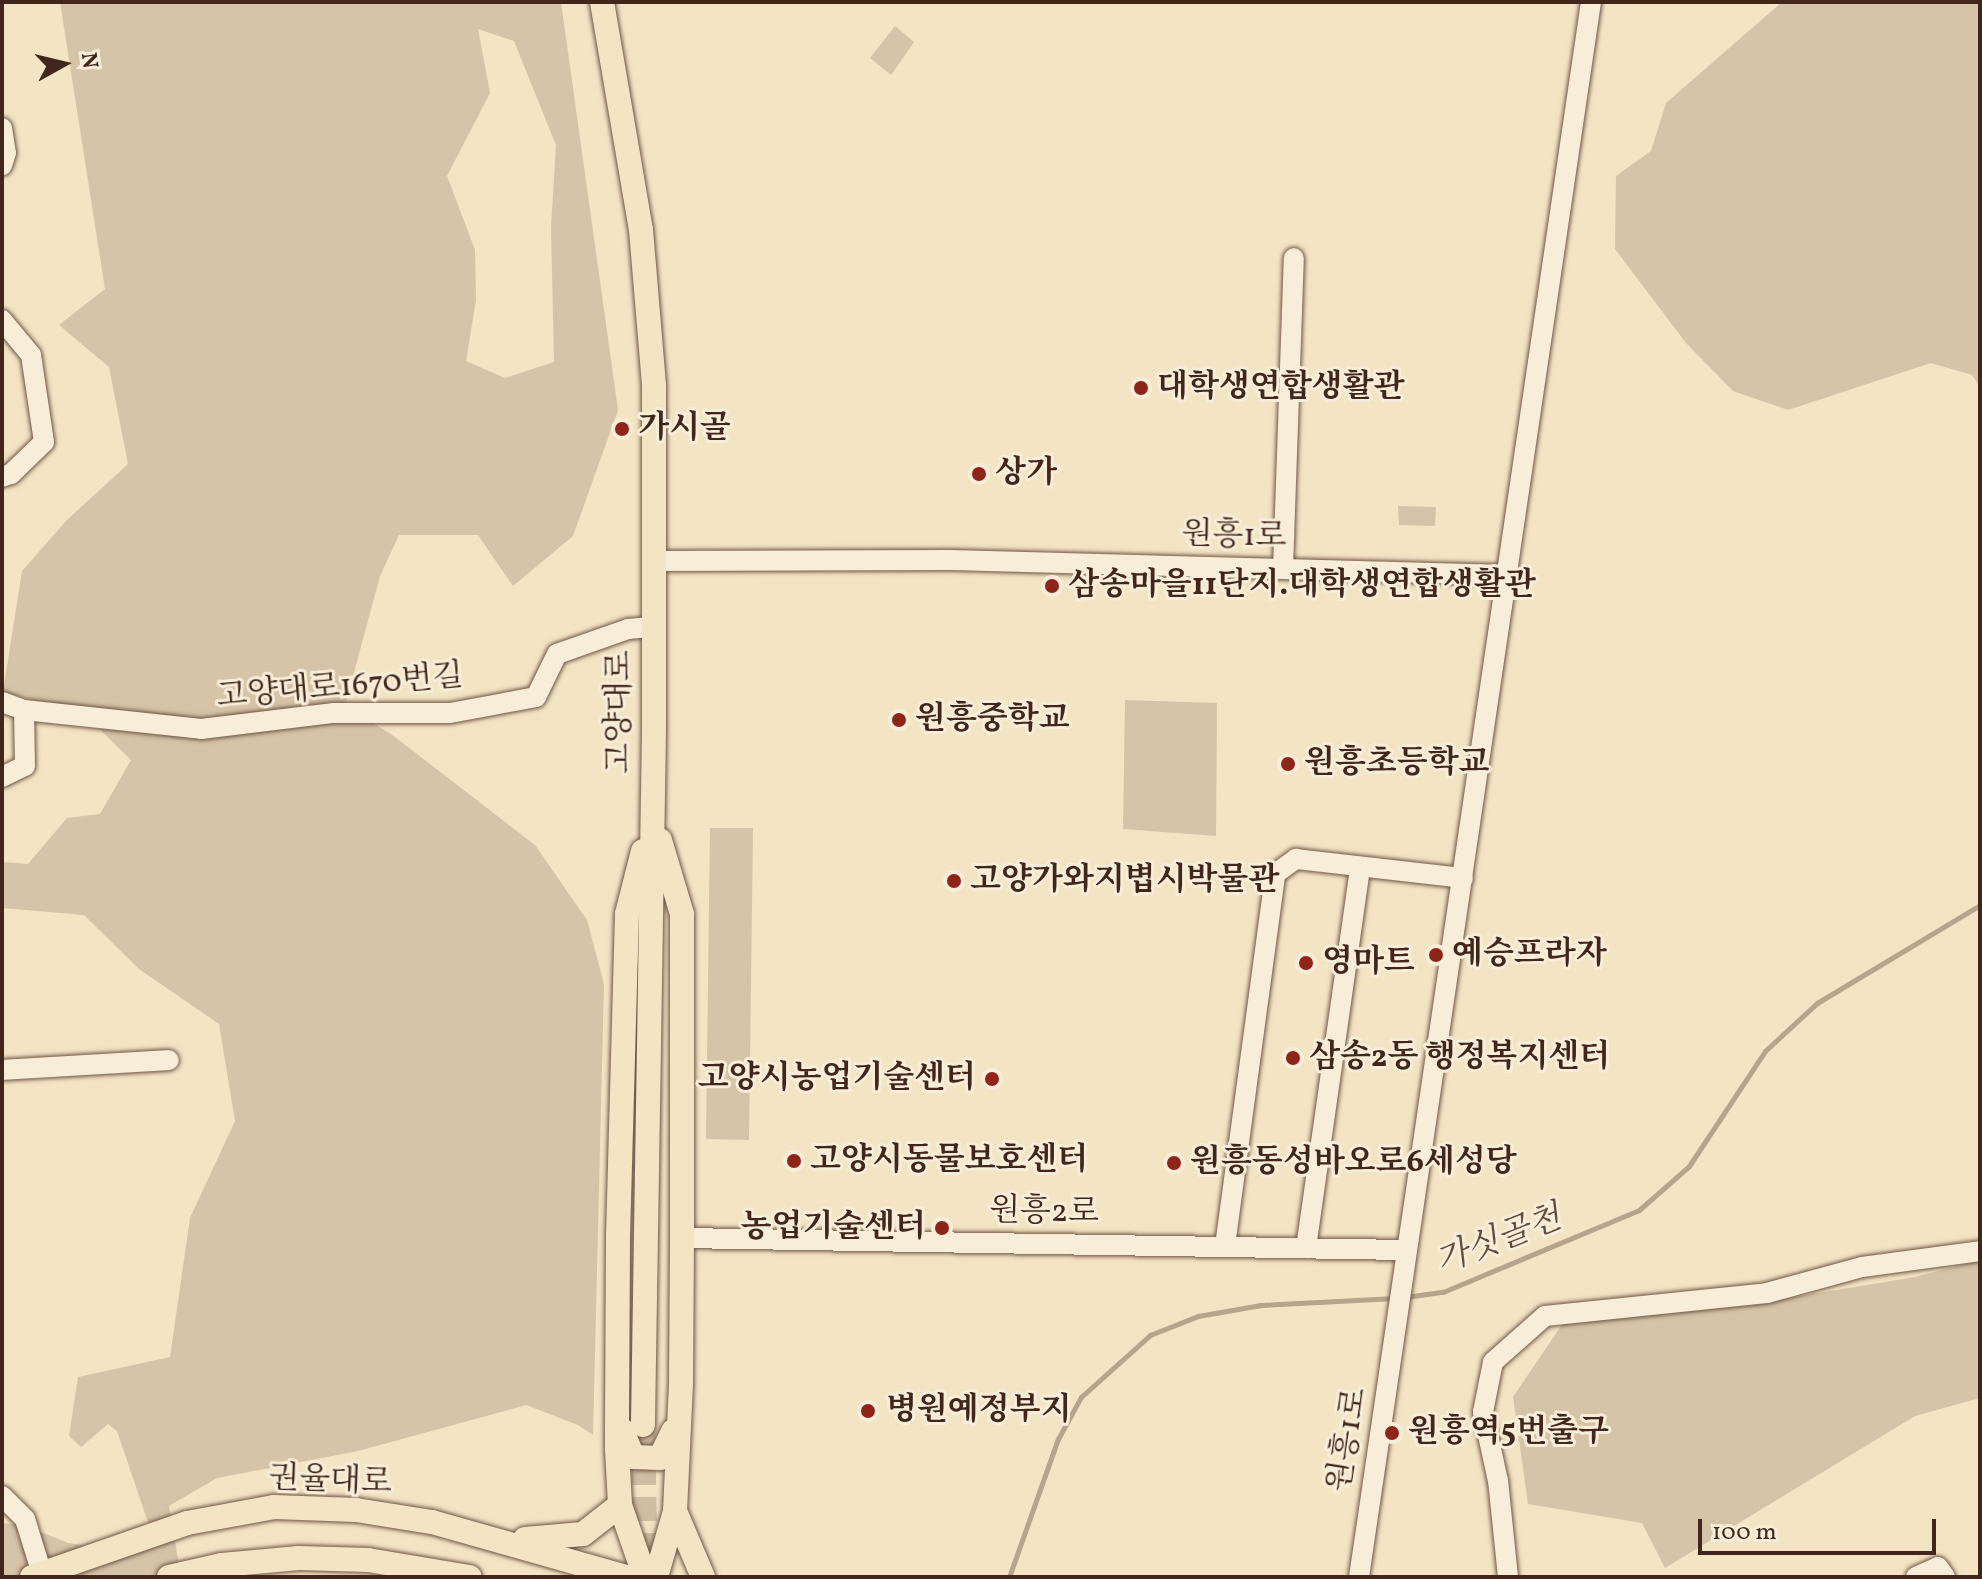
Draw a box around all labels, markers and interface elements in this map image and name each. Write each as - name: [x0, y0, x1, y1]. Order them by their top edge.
- north arrow: [24, 24, 104, 104]
- text: N: [72, 51, 105, 71]
- place label: 대학생연합생활관: [1157, 369, 1404, 407]
- marker: 대학생연합생활관: [1132, 379, 1150, 397]
- place label: 가시골: [638, 410, 731, 448]
- marker: 가시골: [613, 420, 631, 438]
- place label: 상가: [995, 455, 1057, 493]
- marker: 상가: [970, 465, 988, 483]
- street label: 원흥1로: [1181, 517, 1287, 557]
- place label: 삼송마을11단지.대학생연합생활관: [1068, 567, 1536, 605]
- marker: 삼송마을11단지.대학생연합생활관: [1043, 577, 1061, 595]
- street label: 고양대로: [602, 650, 640, 774]
- street label: 고양대로1670번길: [215, 658, 465, 718]
- place label: 원흥중학교: [915, 701, 1070, 739]
- marker: 원흥중학교: [890, 711, 908, 729]
- place label: 원흥초등학교: [1304, 745, 1489, 783]
- marker: 원흥초등학교: [1279, 755, 1297, 773]
- place label: 고양가와지볍시박물관: [970, 862, 1279, 900]
- marker: 고양가와지볍시박물관: [945, 872, 963, 890]
- place label: 예승프라자: [1452, 936, 1607, 974]
- place label: 영마트: [1322, 944, 1415, 982]
- marker: 예승프라자: [1427, 946, 1445, 964]
- marker: 영마트: [1297, 954, 1315, 972]
- place label: 삼송2동 행정복지센터: [1309, 1039, 1610, 1077]
- marker: 삼송2동 행정복지센터: [1284, 1049, 1302, 1067]
- place label: 고양시농업기술센터: [698, 1060, 976, 1098]
- marker: 고양시농업기술센터: [983, 1070, 1001, 1088]
- place label: 고양시동물보호센터: [810, 1142, 1088, 1180]
- place label: 원흥동성바오로6세성당: [1190, 1144, 1517, 1182]
- marker: 고양시동물보호센터: [785, 1152, 803, 1170]
- marker: 원흥동성바오로6세성당: [1165, 1154, 1183, 1172]
- street label: 원흥2로: [989, 1193, 1099, 1233]
- water label: 가싯골천: [1430, 1198, 1568, 1284]
- place label: 농업기술센터: [741, 1209, 926, 1247]
- marker: 농업기술센터: [933, 1219, 951, 1237]
- street label: 원흥1로: [1322, 1385, 1376, 1495]
- place label: 병원예정부지: [886, 1392, 1071, 1430]
- marker: 병원예정부지: [857, 1400, 879, 1422]
- place label: 원흥역5번출구: [1408, 1414, 1609, 1452]
- marker: 원흥역5번출구: [1383, 1424, 1401, 1442]
- street label: 권율대로: [268, 1461, 392, 1503]
- scale bar: [1702, 1503, 1940, 1553]
- text: 100 m: [1712, 1516, 1777, 1550]

